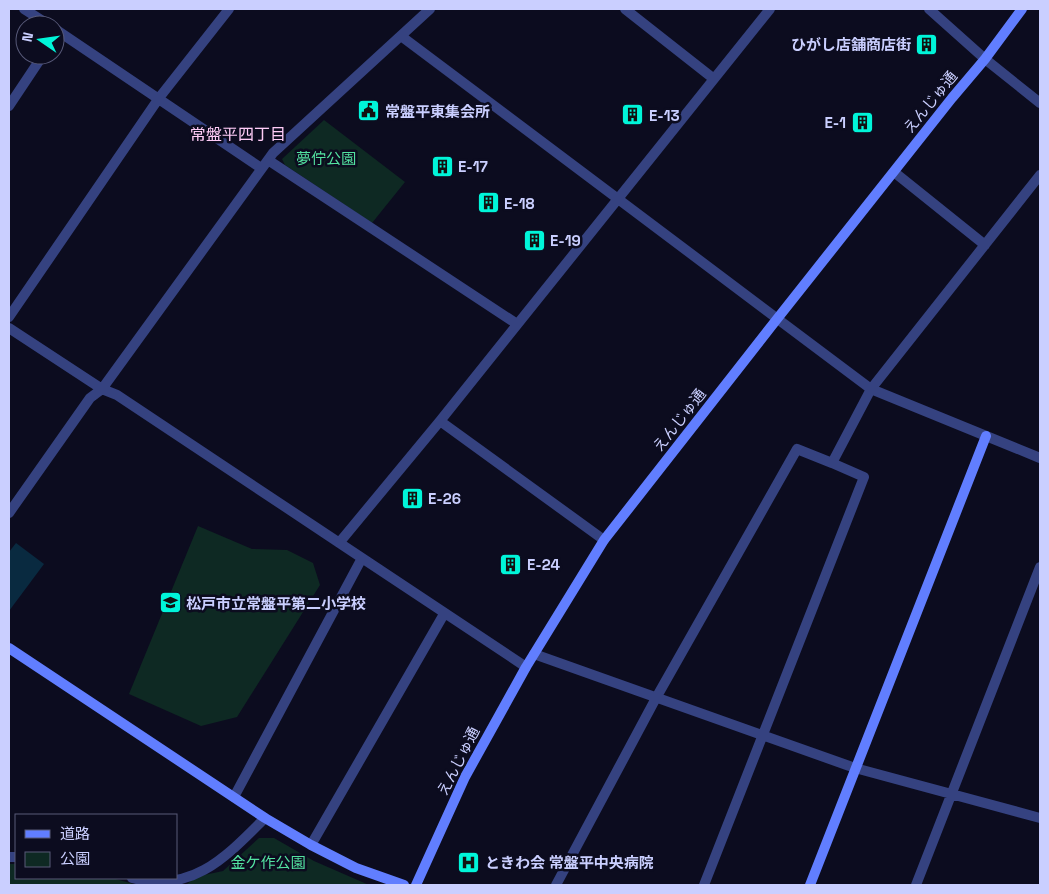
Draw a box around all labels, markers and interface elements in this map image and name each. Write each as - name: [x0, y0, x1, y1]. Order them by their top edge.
- north arrow: [15, 15, 65, 65]
- text: N: [18, 30, 37, 44]
- building icon: ひがし店舗商店街: [915, 32, 939, 56]
- place label: ひがし店舗商店街: [791, 35, 911, 54]
- street label: えんじゅ通: [899, 67, 961, 137]
- public building icon: 常盤平東集会所: [357, 99, 381, 123]
- place label: 常盤平東集会所: [385, 102, 490, 121]
- building icon: E-13: [621, 103, 645, 127]
- place label: E-13: [649, 106, 680, 125]
- building icon: E-1: [850, 110, 874, 134]
- place label: E-1: [824, 113, 846, 132]
- district label: 常盤平四丁目: [190, 124, 286, 145]
- park label: 夢佇公園: [296, 149, 356, 168]
- building icon: E-17: [430, 154, 454, 178]
- place label: E-17: [458, 157, 488, 176]
- building icon: E-18: [476, 191, 500, 215]
- place label: E-18: [504, 194, 535, 213]
- building icon: E-19: [522, 228, 546, 252]
- place label: E-19: [550, 231, 581, 250]
- street label: えんじゅ通: [648, 385, 710, 455]
- building icon: E-26: [400, 486, 424, 510]
- place label: E-26: [428, 489, 461, 508]
- building icon: E-24: [499, 552, 523, 576]
- place label: E-24: [527, 555, 560, 574]
- school or university icon: 松戸市立常盤平第二小学校: [158, 591, 182, 615]
- place label: 松戸市立常盤平第二小学校: [186, 594, 366, 613]
- street label: えんじゅ通: [433, 723, 483, 799]
- legend: [15, 814, 178, 879]
- text: 道路: [60, 824, 90, 843]
- text: 公園: [60, 849, 90, 868]
- hospital icon: ときわ会 常盤平中央病院: [457, 850, 481, 874]
- park label: 金ケ作公園: [230, 853, 306, 872]
- place label: ときわ会 常盤平中央病院: [485, 853, 654, 872]

